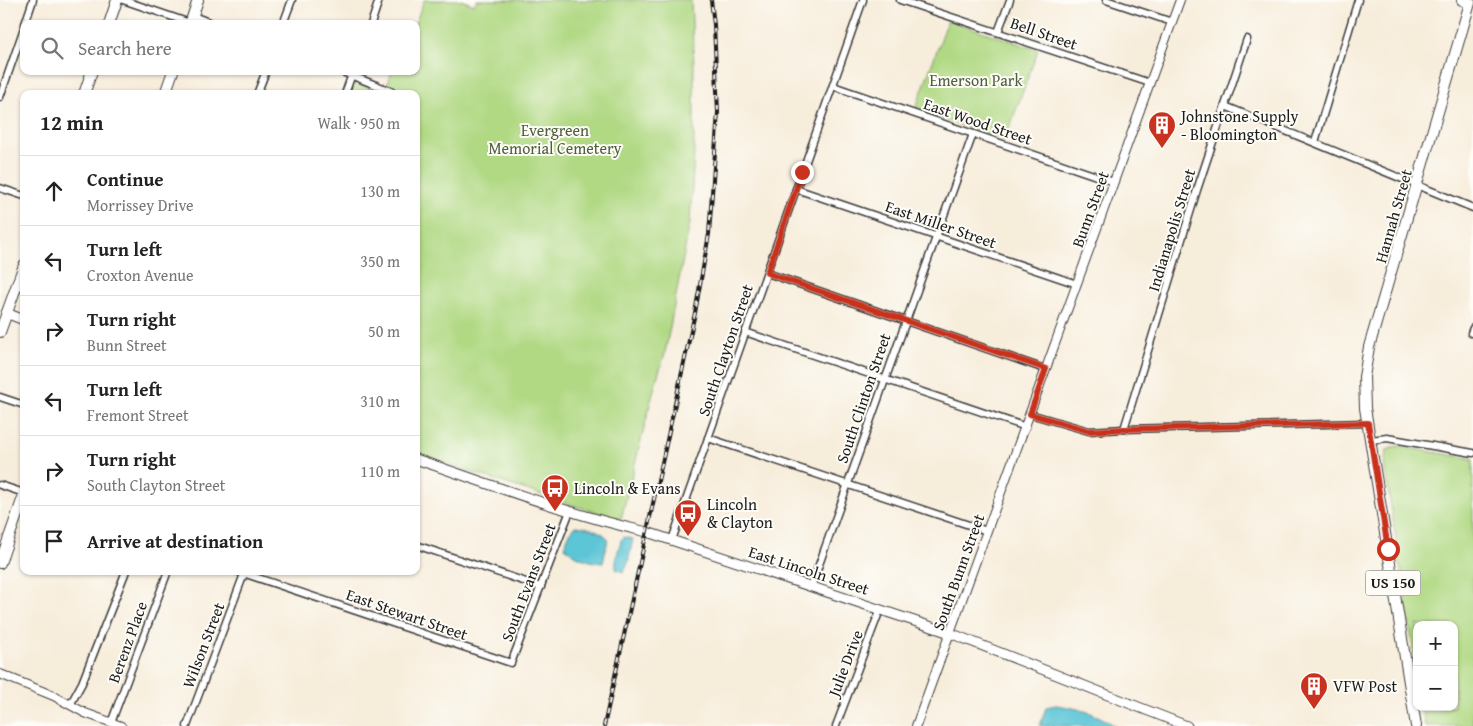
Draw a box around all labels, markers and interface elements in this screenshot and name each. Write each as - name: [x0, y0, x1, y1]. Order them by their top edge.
- street label: Bell Street: [1007, 10, 1081, 56]
- search box: [20, 20, 420, 75]
- icon: search: [38, 34, 66, 62]
- text: Search here: [78, 34, 172, 62]
- park label: Emerson Park: [929, 68, 1023, 92]
- street label: East Wood Street: [921, 91, 1036, 151]
- place label: Johnstone Supply - Bloomington: [1179, 104, 1299, 146]
- text: 12 min: [40, 107, 103, 138]
- building icon: Johnstone Supply - Bloomington: [1147, 110, 1177, 149]
- text: Walk · 950 m: [317, 111, 400, 135]
- park label: Evergreen Memorial Cemetery: [488, 118, 622, 160]
- route end: [791, 161, 814, 184]
- text: Continue: [87, 165, 164, 193]
- street label: Indianapolis Street: [1141, 165, 1201, 294]
- street label: Hannah Street: [1368, 166, 1418, 266]
- street label: Bunn Street: [1065, 167, 1115, 251]
- icon: ahead: [40, 177, 68, 205]
- text: 130 m: [360, 179, 400, 203]
- text: Morrissey Drive: [87, 193, 194, 217]
- street label: East Miller Street: [882, 194, 1000, 254]
- text: Turn left: [87, 235, 162, 263]
- icon: left: [40, 247, 68, 275]
- text: 350 m: [360, 249, 400, 273]
- text: Croxton Avenue: [87, 263, 194, 287]
- street label: South Clayton Street: [691, 280, 759, 419]
- text: Turn right: [87, 305, 176, 333]
- icon: right: [40, 317, 68, 345]
- text: 50 m: [368, 319, 400, 343]
- street label: South Clinton Street: [829, 329, 897, 466]
- text: Bunn Street: [87, 333, 167, 357]
- text: Turn left: [87, 375, 162, 403]
- icon: left: [40, 387, 68, 415]
- text: 310 m: [360, 389, 400, 413]
- text: Fremont Street: [87, 403, 189, 427]
- text: Turn right: [87, 445, 176, 473]
- icon: right: [40, 457, 68, 485]
- text: 110 m: [360, 459, 400, 483]
- text: South Clayton Street: [87, 473, 225, 497]
- bus stop icon: Lincoln & Evans: [540, 473, 570, 512]
- place label: Lincoln & Evans: [574, 476, 681, 500]
- place label: Lincoln & Clayton: [707, 492, 773, 534]
- bus stop icon: Lincoln & Clayton: [673, 498, 703, 537]
- street label: South Bunn Street: [926, 510, 990, 634]
- street label: South Evans Street: [494, 519, 562, 645]
- icon: arrive: [40, 527, 68, 555]
- text: Arrive at destination: [87, 527, 263, 555]
- route start: [1377, 538, 1400, 561]
- street label: East Lincoln Street: [746, 539, 873, 601]
- road number: US 150: [1366, 570, 1420, 596]
- street label: East Stewart Street: [343, 582, 471, 646]
- street label: Berenz Place: [101, 598, 153, 686]
- street label: Wilson Street: [176, 598, 230, 691]
- map controls: [1413, 621, 1458, 711]
- button: +: [1413, 621, 1458, 666]
- street label: Julie Drive: [821, 626, 869, 702]
- button: −: [1413, 666, 1458, 711]
- building icon: VFW Post: [1299, 671, 1329, 710]
- place label: VFW Post: [1333, 674, 1398, 698]

